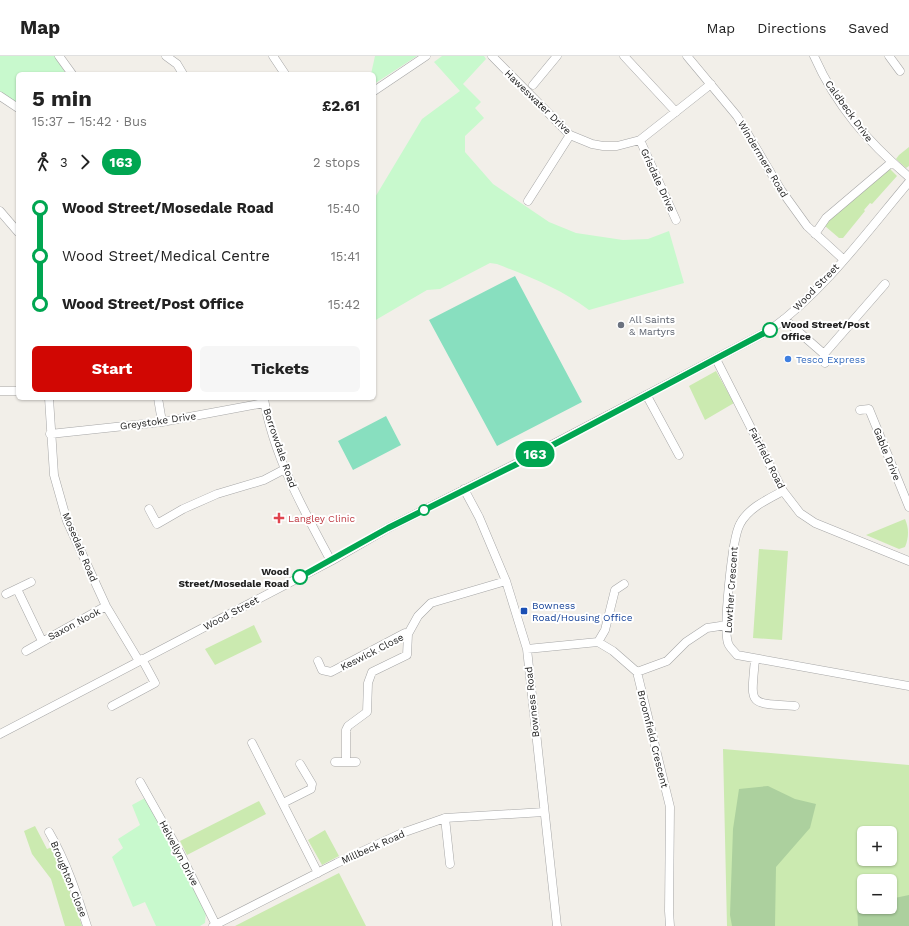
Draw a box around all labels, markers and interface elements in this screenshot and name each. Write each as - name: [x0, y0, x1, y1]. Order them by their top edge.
- text: Map: [20, 16, 60, 39]
- text: Map: [707, 20, 735, 36]
- text: Directions: [757, 20, 826, 36]
- text: Saved: [848, 20, 889, 36]
- street label: Haweswater Drive: [503, 68, 573, 137]
- street label: Caldbeck Drive: [823, 78, 875, 144]
- text: 5 min: [32, 86, 92, 111]
- text: £2.61: [322, 97, 360, 115]
- text: 15:37 – 15:42 · Bus: [32, 114, 147, 129]
- street label: Windermere Road: [736, 119, 790, 199]
- street label: Grisdale Drive: [639, 147, 678, 213]
- icon: walk: [32, 151, 54, 173]
- icon: forward: [74, 151, 96, 173]
- text: 163: [110, 154, 133, 170]
- text: 3: [60, 155, 68, 170]
- text: 2 stops: [313, 155, 360, 170]
- text: Wood Street/Mosedale Road: [62, 199, 274, 217]
- text: 15:40: [327, 201, 360, 216]
- text: Wood Street/Medical Centre: [62, 247, 270, 265]
- text: 15:41: [331, 249, 360, 264]
- street label: Wood Street: [791, 261, 842, 313]
- text: Wood Street/Post Office: [62, 295, 244, 313]
- text: 15:42: [328, 297, 360, 312]
- place label: All Saints & Martyrs: [629, 314, 675, 337]
- place label: Wood Street/Post Office: [781, 319, 870, 342]
- marker: All Saints & Martyrs: [616, 320, 626, 330]
- marker: Wood Street/Post Office: [762, 322, 778, 338]
- button: Start: [32, 346, 192, 392]
- button: Tickets: [200, 346, 360, 392]
- marker: Tesco Express: [783, 354, 793, 364]
- place label: Tesco Express: [796, 354, 865, 365]
- street label: Borrowdale Road: [261, 407, 299, 489]
- street label: Greystoke Drive: [119, 410, 197, 432]
- street label: Fairfield Road: [747, 425, 787, 491]
- street label: Gable Drive: [871, 426, 903, 482]
- line badge: 163: [512, 441, 558, 467]
- text: 163: [524, 446, 546, 462]
- unlabelled marker: [418, 504, 430, 516]
- street label: Mosedale Road: [60, 511, 100, 583]
- marker: Langley Clinic: [273, 512, 285, 524]
- place label: Langley Clinic: [288, 513, 355, 524]
- street label: Lowther Crescent: [722, 545, 740, 634]
- place label: Wood Street/Mosedale Road: [178, 566, 289, 589]
- marker: Wood Street/Mosedale Road: [292, 569, 308, 585]
- street label: Wood Street: [201, 593, 261, 632]
- place label: Bowness Road/Housing Office: [532, 600, 633, 623]
- street label: Saxon Nook: [46, 605, 102, 642]
- marker: Bowness Road/Housing Office: [519, 606, 529, 616]
- street label: Keswick Close: [339, 631, 406, 673]
- street label: Bowness Road: [523, 666, 541, 738]
- street label: Broomfield Crescent: [636, 689, 671, 790]
- street label: Helvellyn Drive: [157, 818, 201, 888]
- map controls: [857, 826, 897, 914]
- button: +: [857, 826, 897, 866]
- street label: Millbeck Road: [340, 828, 406, 866]
- street label: Broughton Close: [49, 839, 89, 919]
- button: −: [857, 874, 897, 914]

